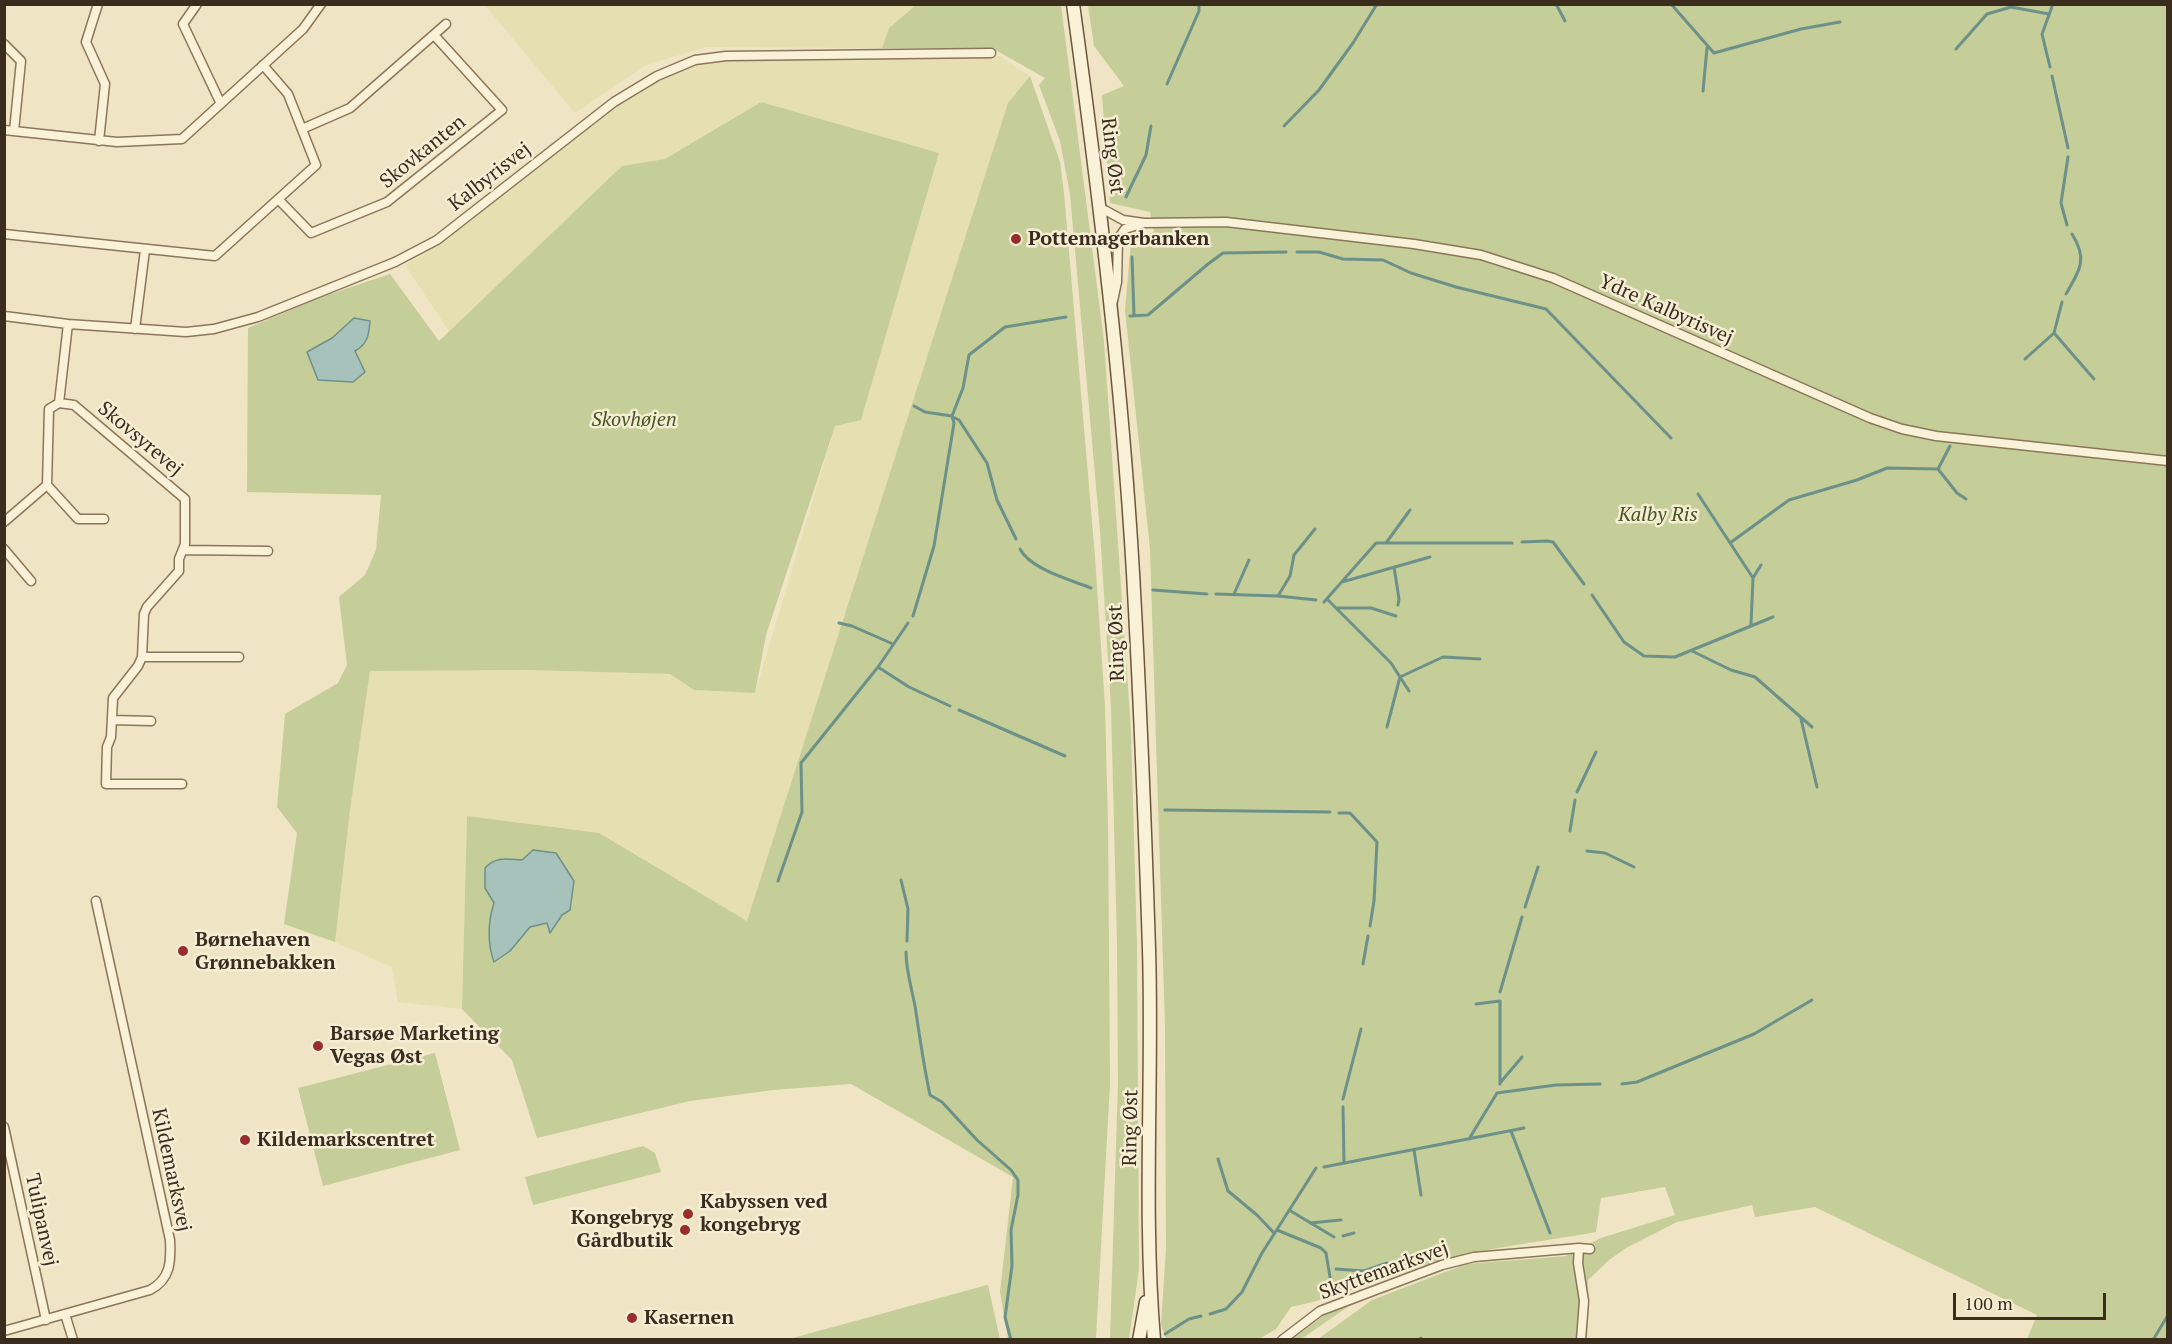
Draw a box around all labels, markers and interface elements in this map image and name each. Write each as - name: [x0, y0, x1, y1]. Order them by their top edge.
- street label: Skovkanten: [375, 110, 471, 194]
- street label: Ring Øst: [1095, 116, 1129, 196]
- street label: Kalbyrisvej: [444, 137, 536, 217]
- place label: Pottemagerbanken: [1028, 227, 1209, 251]
- marker: Pottemagerbanken: [1009, 232, 1023, 246]
- street label: Ydre Kalbyrisvej: [1595, 270, 1737, 350]
- street label: Skovsyrevej: [93, 397, 187, 481]
- park label: Skovhøjen: [591, 408, 677, 432]
- park label: Kalby Ris: [1618, 503, 1698, 527]
- street label: Ring Øst: [1104, 604, 1130, 682]
- place label: Børnehaven Grønnebakken: [195, 928, 336, 975]
- marker: Børnehaven Grønnebakken: [176, 944, 190, 958]
- place label: Barsøe Marketing Vegas Øst: [330, 1022, 499, 1069]
- marker: Barsøe Marketing Vegas Øst: [311, 1039, 325, 1053]
- street label: Ring Øst: [1118, 1089, 1144, 1167]
- street label: Kildemarksvej: [146, 1106, 196, 1234]
- place label: Kildemarkscentret: [257, 1128, 434, 1152]
- marker: Kildemarkscentret: [238, 1133, 252, 1147]
- street label: Tulipanvej: [19, 1171, 63, 1269]
- place label: Kabyssen ved kongebryg: [700, 1190, 828, 1237]
- place label: Kongebryg Gårdbutik: [571, 1206, 673, 1253]
- marker: Kabyssen ved kongebryg: [681, 1207, 695, 1221]
- marker: Kongebryg Gårdbutik: [678, 1223, 692, 1237]
- street label: Skyttemarksvej: [1316, 1237, 1452, 1305]
- scale bar: [1956, 1281, 2109, 1319]
- text: 100 m: [1964, 1291, 2013, 1315]
- place label: Kasernen: [644, 1306, 734, 1330]
- marker: Kasernen: [625, 1311, 639, 1325]

